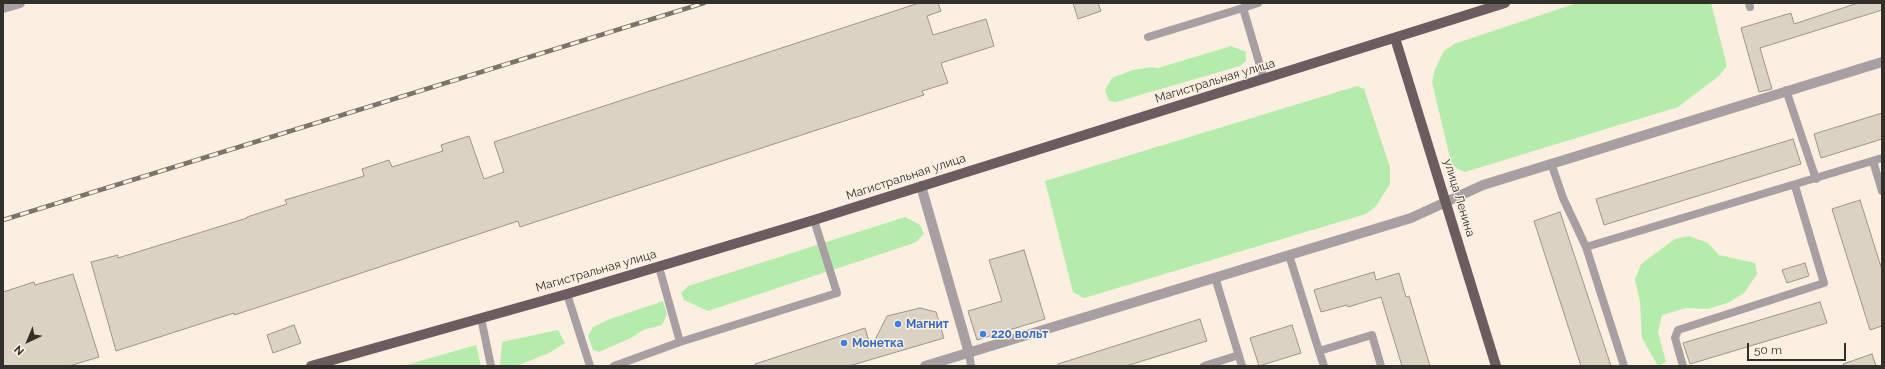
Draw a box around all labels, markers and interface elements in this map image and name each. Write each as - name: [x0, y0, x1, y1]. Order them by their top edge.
- street label: Магистральная улица: [1153, 56, 1277, 106]
- street label: Магистральная улица: [844, 151, 968, 203]
- street label: улица Ленина: [1440, 157, 1478, 239]
- street label: Магистральная улица: [534, 247, 658, 295]
- place label: Магнит: [906, 317, 949, 331]
- marker: Магнит: [893, 319, 903, 329]
- north arrow: [8, 321, 48, 361]
- place label: 220 вольт: [991, 327, 1048, 341]
- marker: 220 вольт: [978, 329, 988, 339]
- scale bar: [1749, 335, 1848, 361]
- place label: Монетка: [852, 336, 904, 350]
- marker: Монетка: [839, 338, 849, 348]
- text: N: [12, 342, 27, 358]
- text: 50 m: [1754, 343, 1782, 357]

